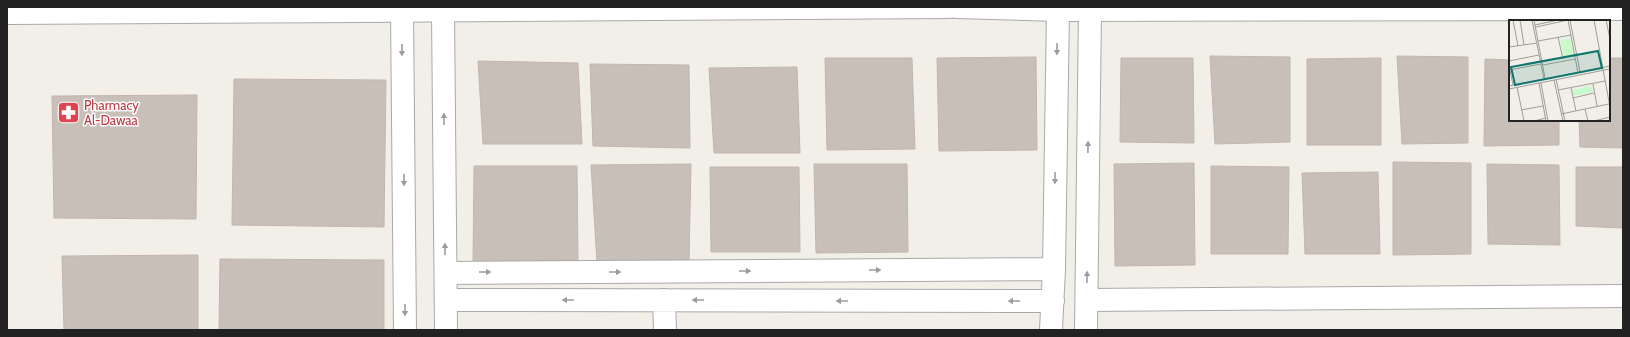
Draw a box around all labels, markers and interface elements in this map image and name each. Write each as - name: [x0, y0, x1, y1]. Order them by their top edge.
- inset map: [1509, 20, 1610, 121]
- one-way arrow: [1054, 43, 1061, 55]
- one-way arrow: [399, 44, 406, 56]
- place label: Pharmacy Al-Dawaa: [84, 97, 139, 128]
- pharmacy icon: Pharmacy Al-Dawaa: [56, 99, 82, 125]
- one-way arrow: [441, 112, 447, 125]
- one-way arrow: [1085, 141, 1092, 153]
- one-way arrow: [1052, 172, 1058, 185]
- one-way arrow: [400, 174, 407, 186]
- one-way arrow: [442, 242, 448, 255]
- one-way arrow: [869, 267, 882, 273]
- one-way arrow: [739, 268, 752, 274]
- one-way arrow: [479, 269, 492, 275]
- one-way arrow: [609, 269, 622, 275]
- one-way arrow: [1084, 270, 1090, 283]
- one-way arrow: [561, 297, 574, 303]
- one-way arrow: [691, 297, 704, 303]
- one-way arrow: [835, 298, 848, 304]
- one-way arrow: [1007, 298, 1020, 304]
- one-way arrow: [402, 304, 408, 317]

